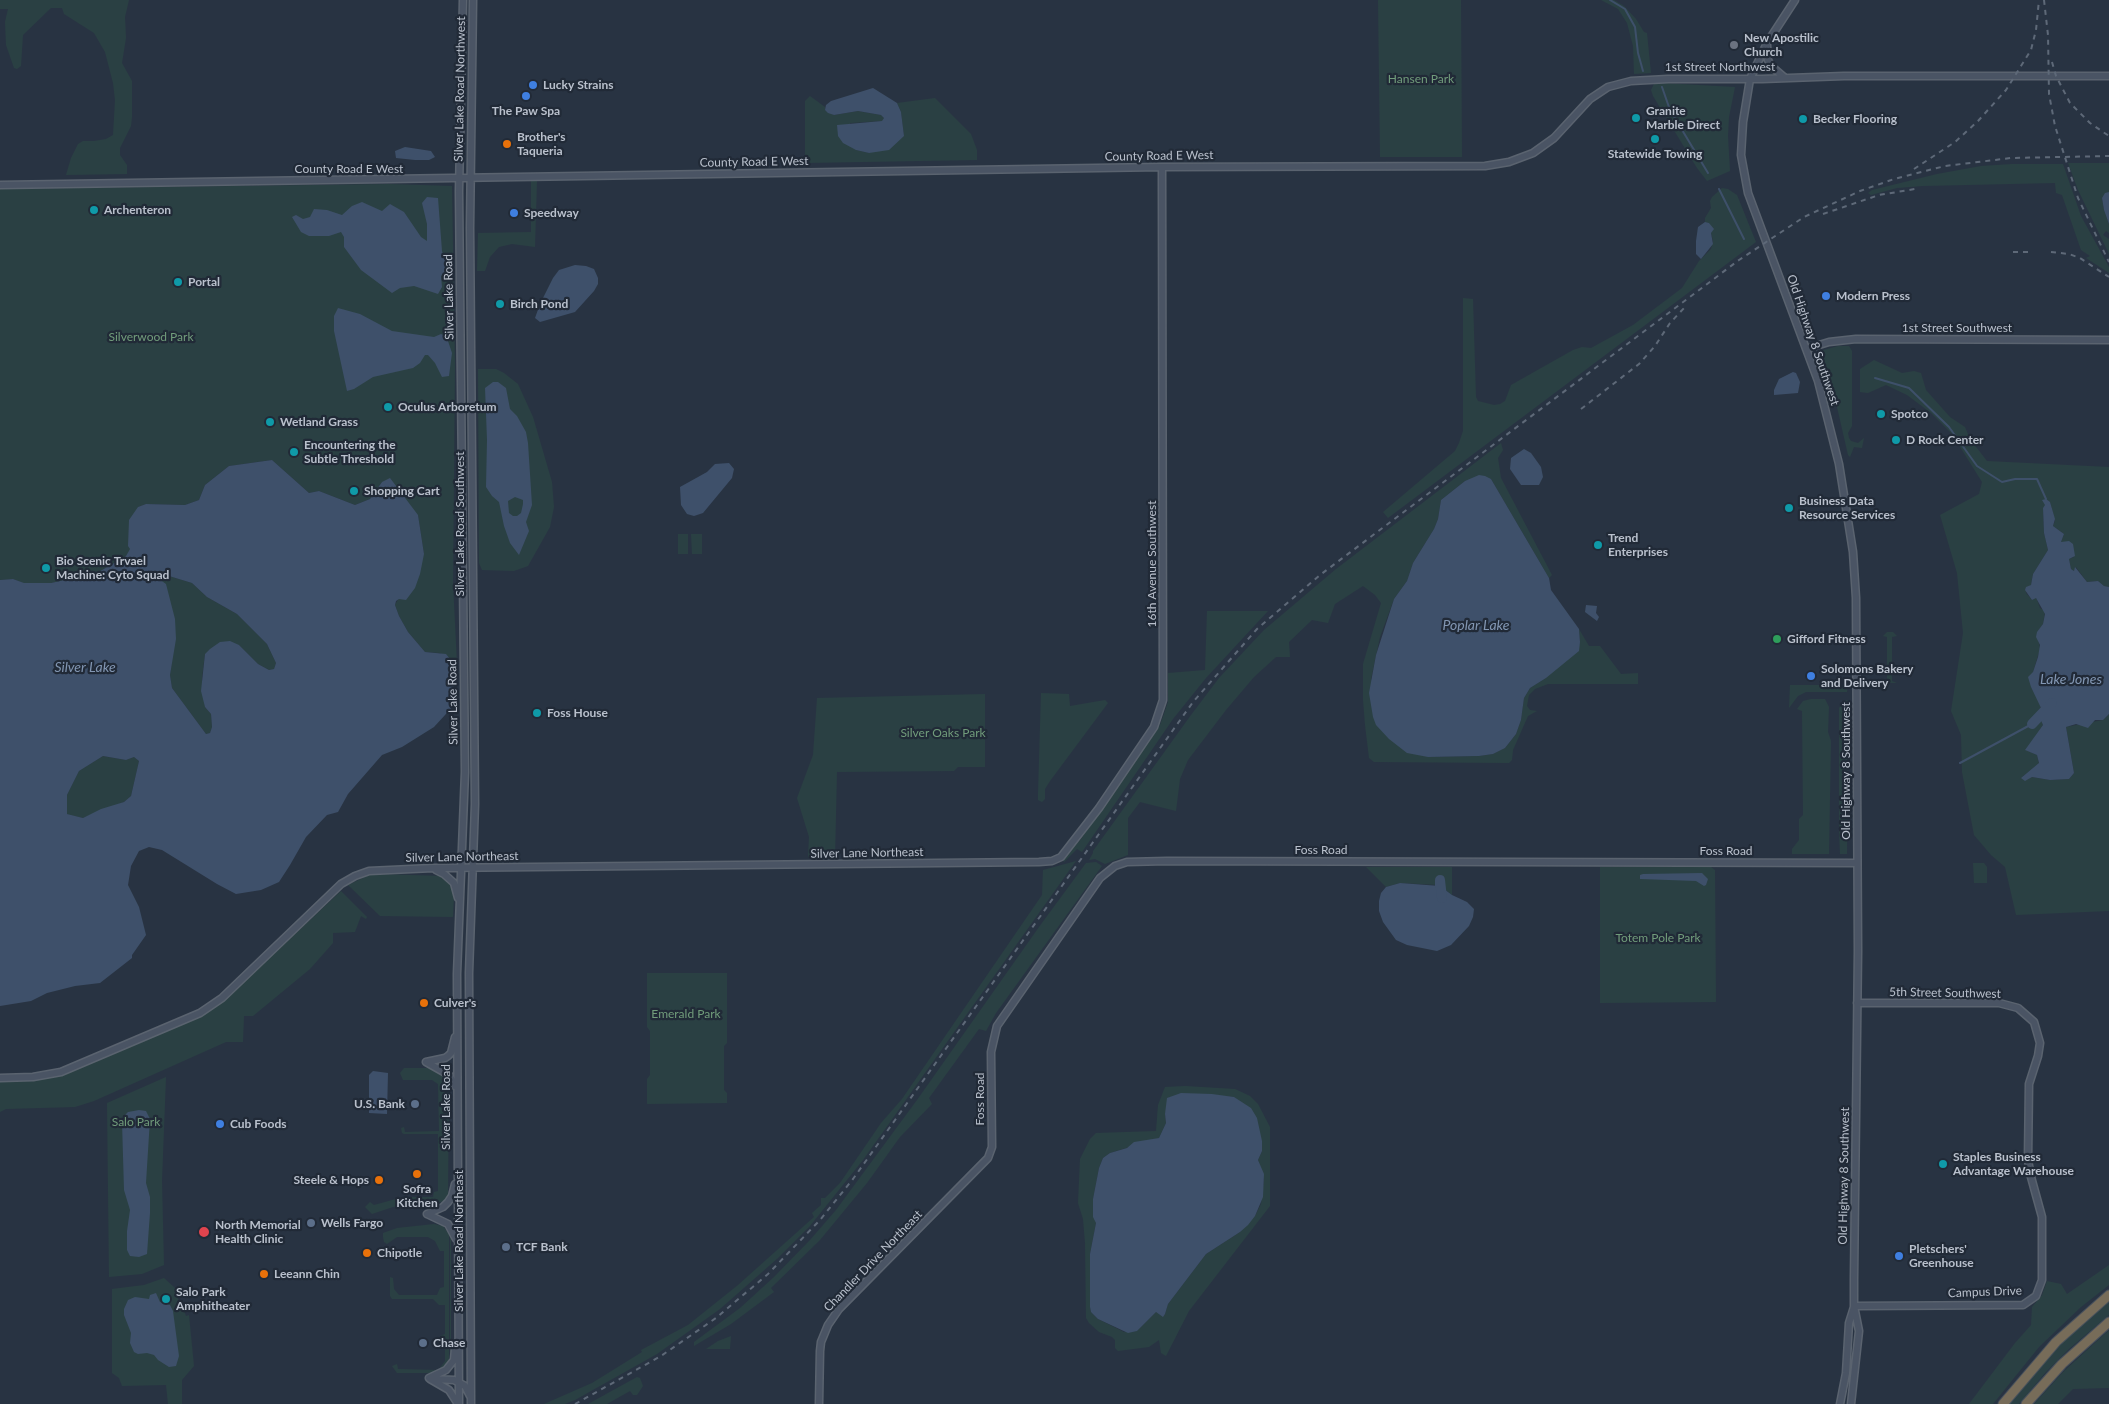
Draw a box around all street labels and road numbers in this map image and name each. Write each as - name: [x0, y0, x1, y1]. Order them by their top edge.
- street label: Silver Lake Road Northwest: [452, 16, 468, 162]
- street label: 1st Street Northwest: [1665, 60, 1775, 74]
- street label: County Road E West: [1104, 148, 1214, 164]
- street label: County Road E West: [699, 154, 809, 170]
- street label: County Road E West: [295, 162, 403, 176]
- street label: Silver Lake Road: [441, 254, 457, 340]
- street label: Old Highway 8 Southwest: [1784, 273, 1842, 407]
- street label: 1st Street Southwest: [1902, 321, 2012, 335]
- street label: Silver Lake Road Southwest: [453, 451, 467, 597]
- street label: 16th Avenue Southwest: [1145, 501, 1159, 627]
- street label: Silver Lake Road: [445, 659, 461, 745]
- street label: Old Highway 8 Southwest: [1839, 702, 1853, 840]
- street label: Foss Road: [1294, 843, 1348, 857]
- street label: Foss Road: [1699, 844, 1753, 858]
- street label: Silver Lane Northeast: [810, 845, 924, 861]
- street label: Silver Lane Northeast: [405, 849, 519, 865]
- street label: 5th Street Southwest: [1889, 985, 2001, 1001]
- street label: Silver Lake Road: [439, 1064, 453, 1150]
- street label: Foss Road: [973, 1072, 987, 1126]
- street label: Old Highway 8 Southwest: [1836, 1107, 1852, 1245]
- street label: Silver Lake Road Northeast: [452, 1170, 466, 1312]
- street label: Chandler Drive Northeast: [821, 1207, 925, 1315]
- street label: Campus Drive: [1948, 1284, 2022, 1300]

